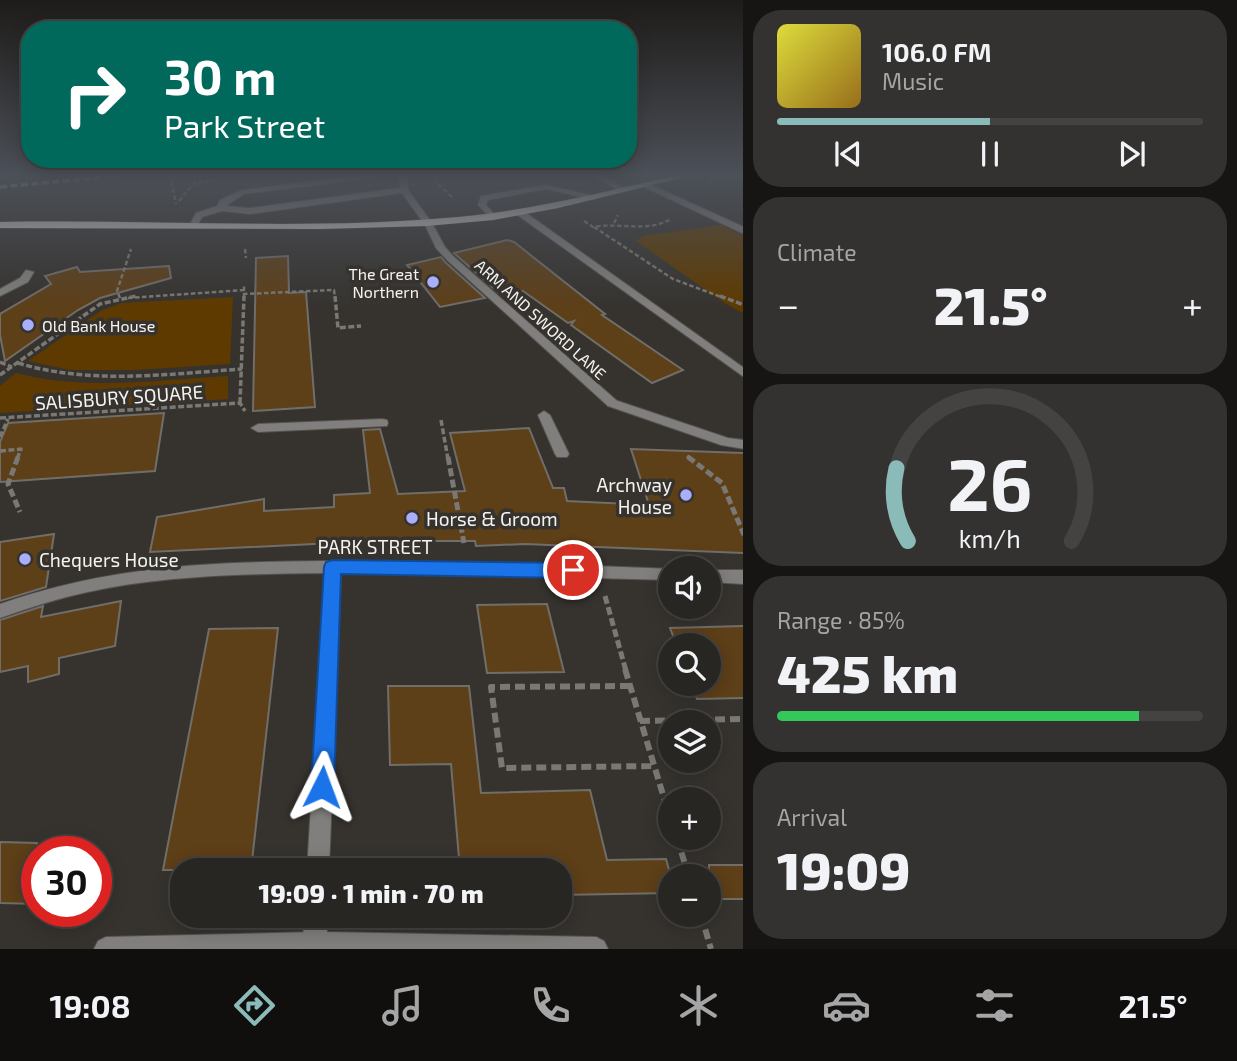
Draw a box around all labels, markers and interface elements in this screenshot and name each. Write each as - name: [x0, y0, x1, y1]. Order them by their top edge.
- text: 106.0 FM: [882, 36, 992, 67]
- text: 30 m: [164, 46, 276, 105]
- icon: right: [49, 49, 140, 140]
- text: Music: [882, 67, 944, 95]
- text: Park Street: [164, 106, 325, 144]
- icon: previous: [829, 135, 867, 173]
- icon: pause: [971, 135, 1009, 173]
- icon: next: [1113, 135, 1151, 173]
- text: Climate: [777, 238, 857, 266]
- street label: ARM AND SWORD LANE: [472, 255, 610, 383]
- place label: The Great Northern: [349, 264, 419, 301]
- text: 21.5°: [934, 273, 1048, 335]
- marker: The Great Northern: [425, 274, 441, 290]
- text: −: [777, 281, 799, 327]
- text: +: [1182, 281, 1203, 327]
- place label: Old Bank House: [42, 316, 155, 335]
- marker: Old Bank House: [20, 317, 36, 333]
- street label: SALISBURY SQUARE: [34, 380, 204, 414]
- text: 26: [947, 438, 1033, 526]
- place label: Archway House: [596, 473, 672, 518]
- marker: Archway House: [678, 487, 694, 503]
- place label: Horse & Groom: [426, 507, 558, 530]
- marker: Horse & Groom: [404, 510, 420, 526]
- text: km/h: [959, 522, 1021, 552]
- street label: PARK STREET: [317, 535, 433, 558]
- pin: [543, 540, 603, 600]
- place label: Chequers House: [39, 548, 179, 571]
- marker: Chequers House: [17, 551, 33, 567]
- icon: arrive: [554, 551, 592, 589]
- map controls: [658, 556, 721, 927]
- button: sound: [658, 556, 721, 619]
- text: Range · 85%: [777, 606, 905, 634]
- button: search: [658, 633, 721, 696]
- text: 425 km: [777, 641, 958, 703]
- button: layers: [658, 710, 721, 773]
- position arrow: [285, 750, 359, 824]
- button: +: [658, 787, 721, 850]
- text: Arrival: [777, 803, 847, 831]
- speed limit sign: 30: [21, 836, 112, 927]
- text: 19:09: [777, 838, 910, 900]
- button: −: [658, 864, 721, 927]
- text: 19:09 · 1 min · 70 m: [258, 877, 484, 908]
- icon: directions: [230, 981, 279, 1030]
- icon: music: [378, 981, 427, 1030]
- icon: phone: [526, 981, 575, 1030]
- icon: climate: [674, 981, 723, 1030]
- icon: car: [822, 981, 871, 1030]
- icon: filters: [970, 981, 1019, 1030]
- text: 19:08: [50, 986, 131, 1024]
- text: 21.5°: [1119, 986, 1187, 1024]

